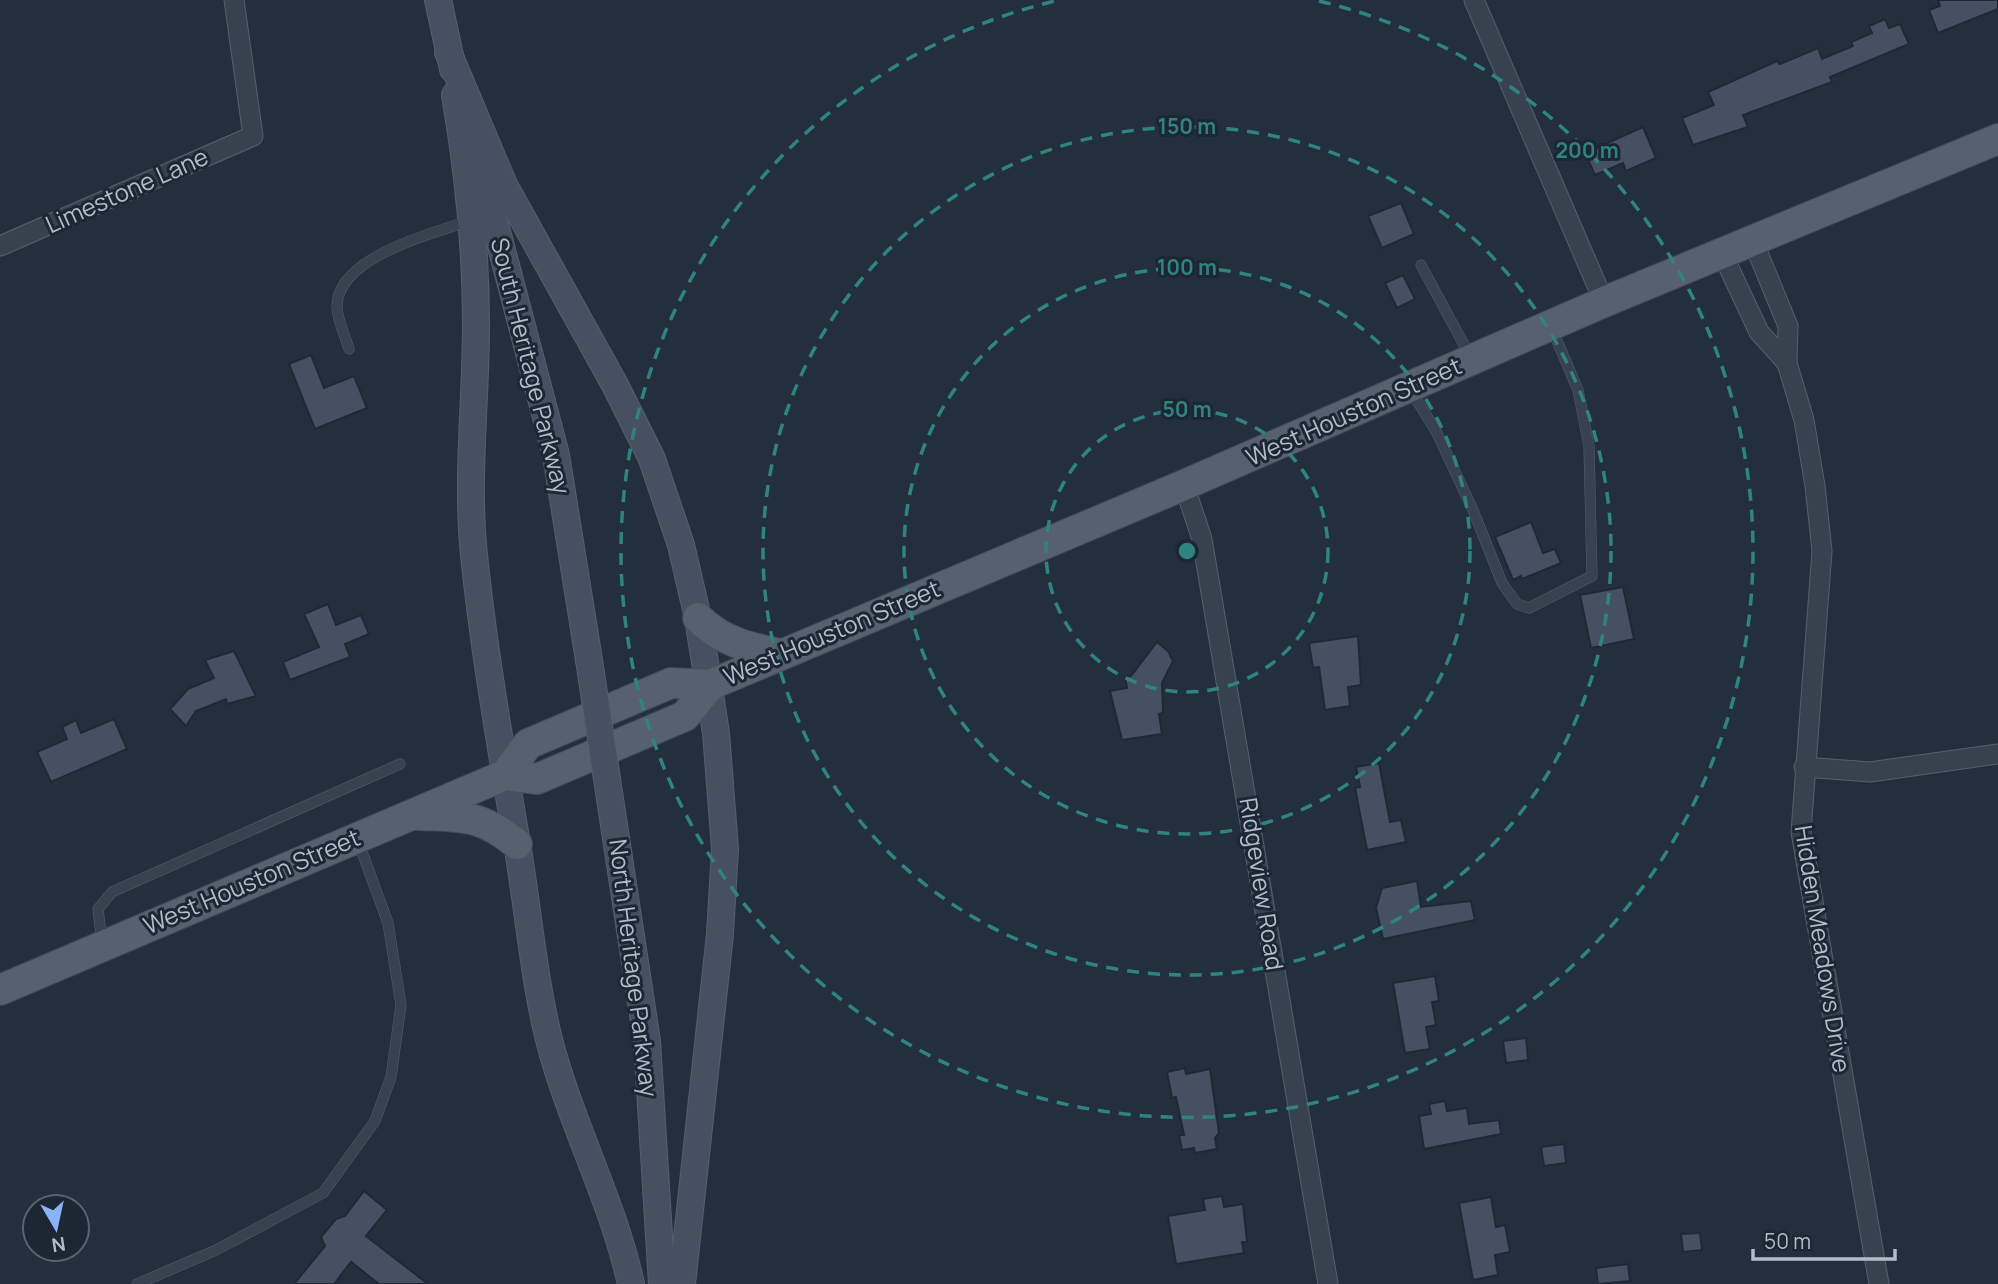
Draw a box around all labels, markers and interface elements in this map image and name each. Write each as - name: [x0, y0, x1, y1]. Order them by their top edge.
- text: 150 m: [1158, 112, 1216, 140]
- text: 200 m: [1555, 136, 1619, 164]
- street label: Limestone Lane: [40, 139, 213, 240]
- street label: South Heritage Parkway: [484, 234, 579, 498]
- text: 100 m: [1157, 253, 1217, 281]
- street label: West Houston Street: [1241, 348, 1466, 473]
- text: 50 m: [1162, 395, 1212, 423]
- centre of rings: [1175, 539, 1199, 563]
- street label: West Houston Street: [718, 571, 945, 692]
- street label: Ridgeview Road: [1233, 795, 1292, 972]
- street label: West Houston Street: [138, 820, 365, 941]
- street label: Hidden Meadows Drive: [1788, 823, 1859, 1075]
- street label: North Heritage Parkway: [602, 837, 667, 1099]
- north arrow: [21, 1193, 91, 1263]
- scale bar: [1753, 1218, 1895, 1262]
- text: 50 m: [1764, 1227, 1811, 1255]
- text: N: [50, 1231, 67, 1259]

